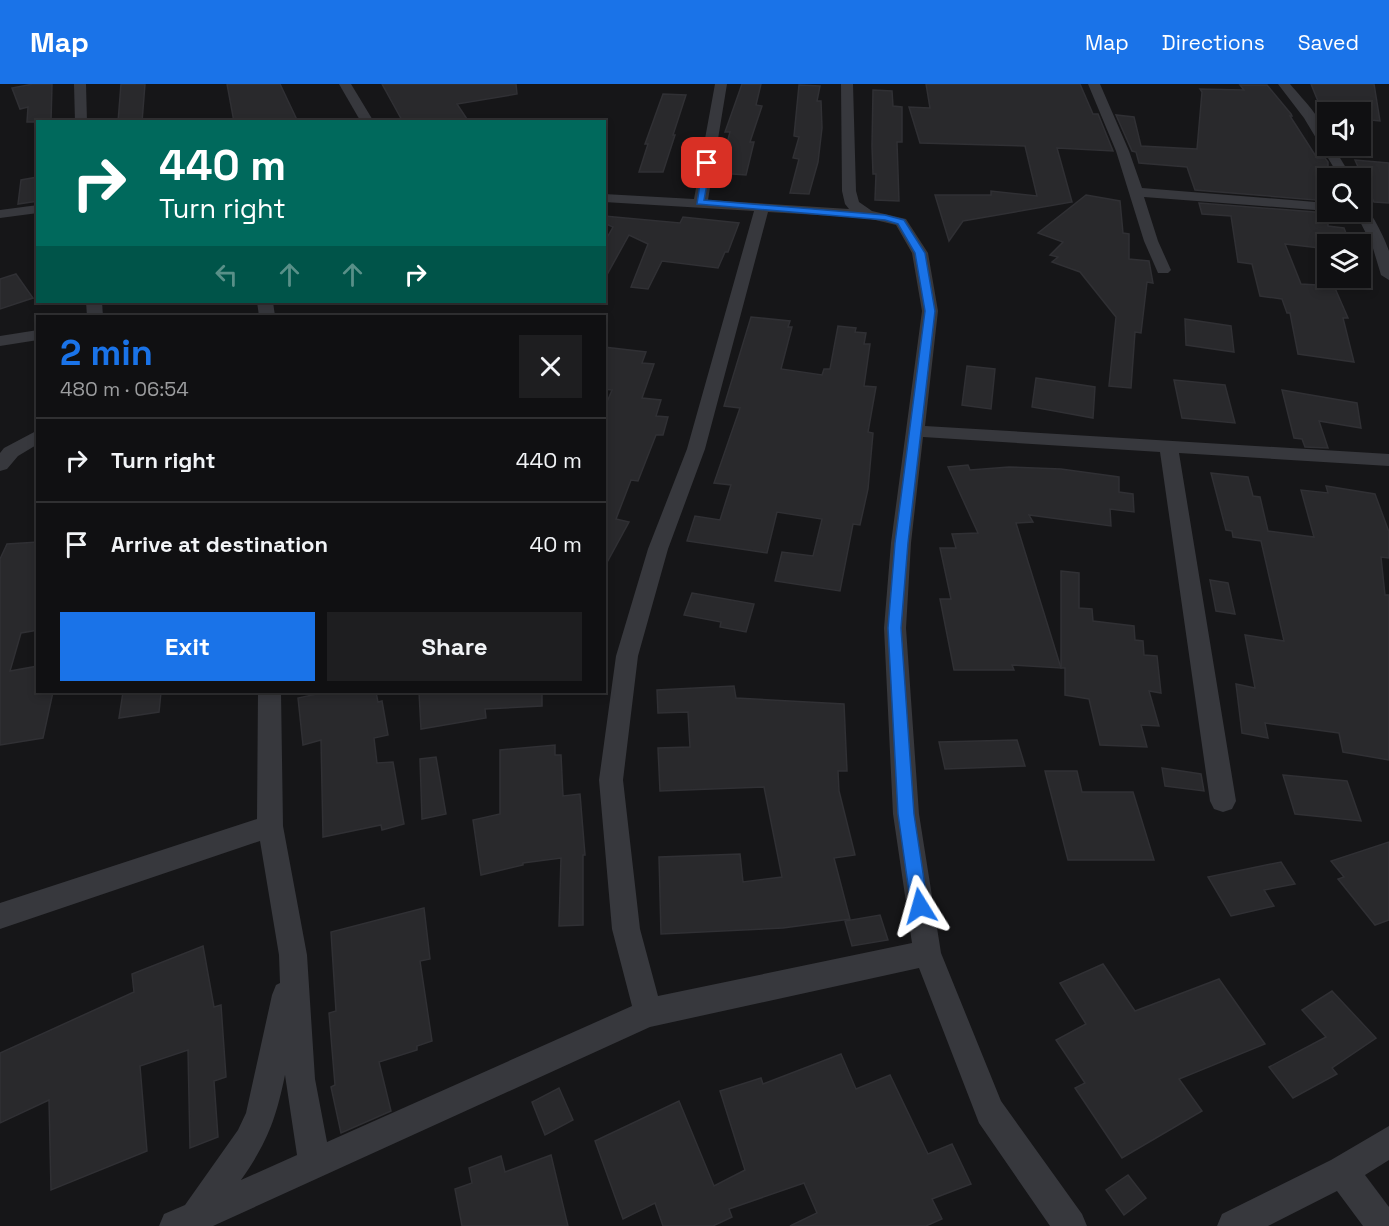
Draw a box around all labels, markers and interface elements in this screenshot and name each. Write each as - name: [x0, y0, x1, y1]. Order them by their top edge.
- text: Map: [30, 24, 89, 60]
- text: Map: [1085, 29, 1129, 56]
- text: Directions: [1162, 29, 1265, 56]
- text: Saved: [1298, 29, 1359, 56]
- map controls: [1317, 102, 1371, 288]
- button: sound: [1317, 102, 1371, 156]
- pin: [681, 137, 732, 188]
- text: 440 m: [159, 139, 286, 192]
- icon: right: [60, 144, 138, 222]
- icon: arrive: [690, 146, 723, 179]
- button: search: [1317, 168, 1371, 222]
- text: Turn right: [159, 191, 286, 226]
- button: layers: [1317, 234, 1371, 288]
- icon: left: [210, 258, 243, 291]
- icon: ahead: [273, 258, 306, 291]
- icon: ahead: [336, 258, 369, 291]
- icon: right: [399, 258, 432, 291]
- text: 2 min: [60, 330, 153, 376]
- button: close: [519, 335, 582, 398]
- text: 480 m · 06:54: [60, 376, 189, 402]
- icon: right: [60, 444, 93, 477]
- text: Turn right: [111, 446, 216, 474]
- text: 440 m: [516, 446, 582, 474]
- icon: arrive: [60, 528, 93, 561]
- text: Arrive at destination: [111, 530, 328, 558]
- text: 40 m: [530, 530, 582, 558]
- button: Exit: [60, 612, 315, 681]
- button: Share: [327, 612, 582, 681]
- position arrow: [888, 874, 952, 938]

